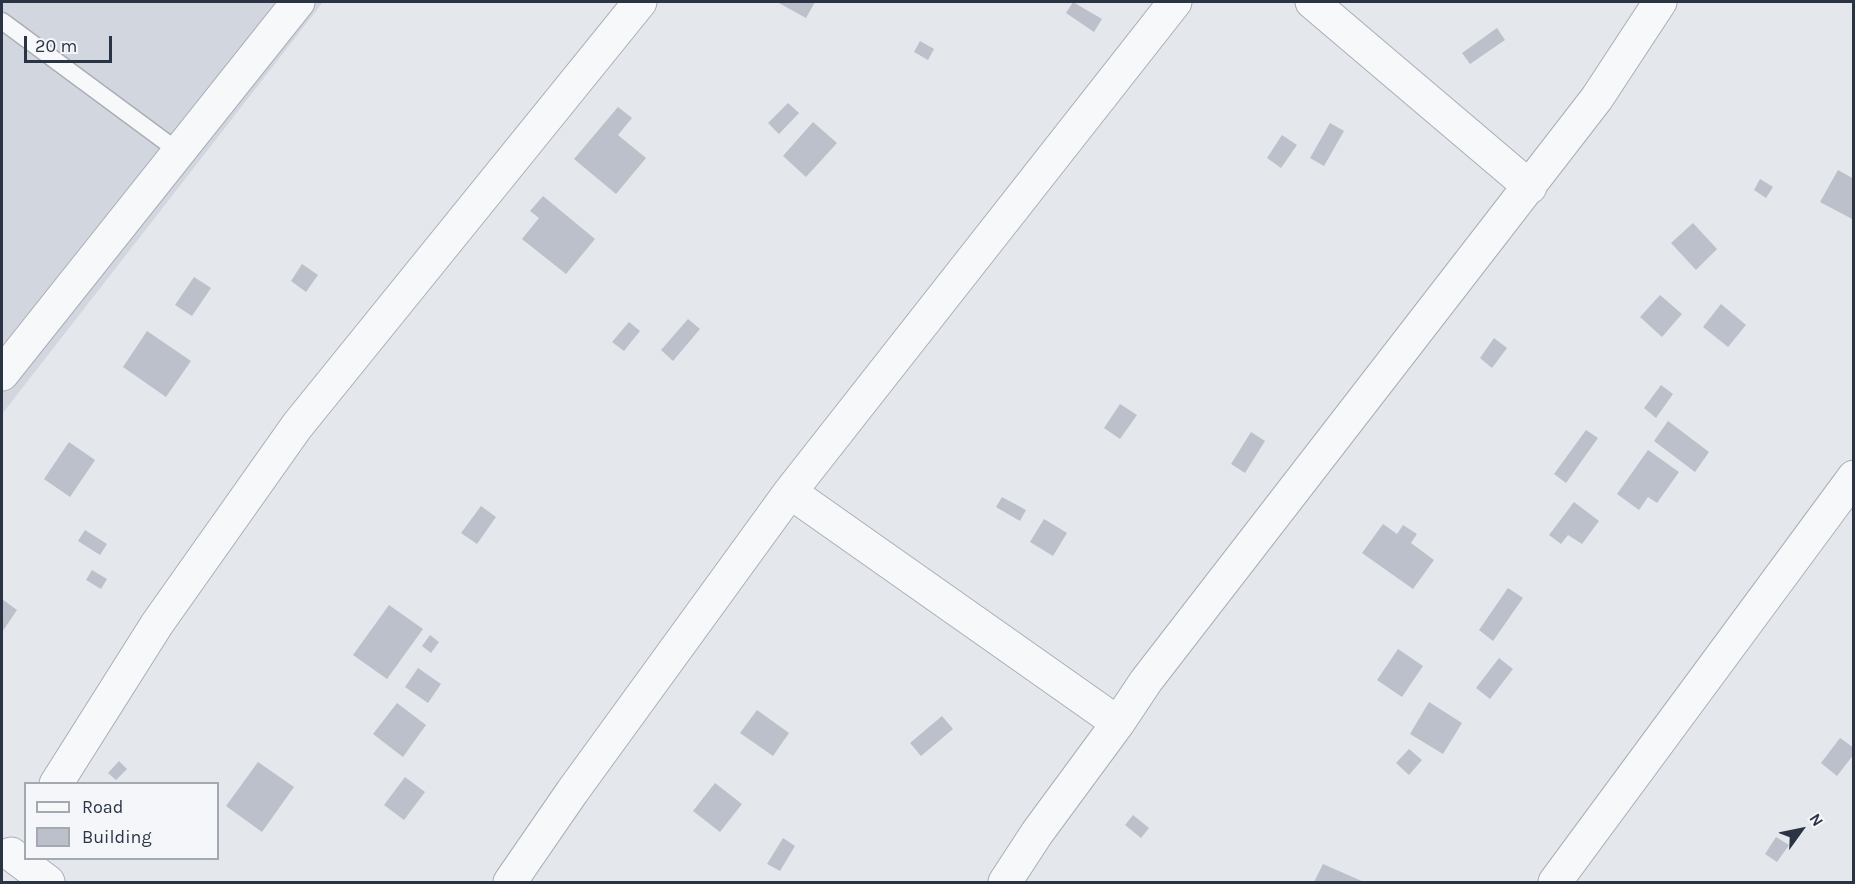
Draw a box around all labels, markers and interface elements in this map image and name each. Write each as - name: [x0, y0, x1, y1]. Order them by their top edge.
- scale bar: [27, 24, 116, 62]
- text: 20 m: [35, 35, 77, 57]
- legend: [24, 782, 219, 860]
- text: Road: [82, 796, 123, 818]
- north arrow: [1771, 800, 1831, 860]
- text: N: [1805, 810, 1828, 830]
- text: Building: [82, 826, 152, 848]

